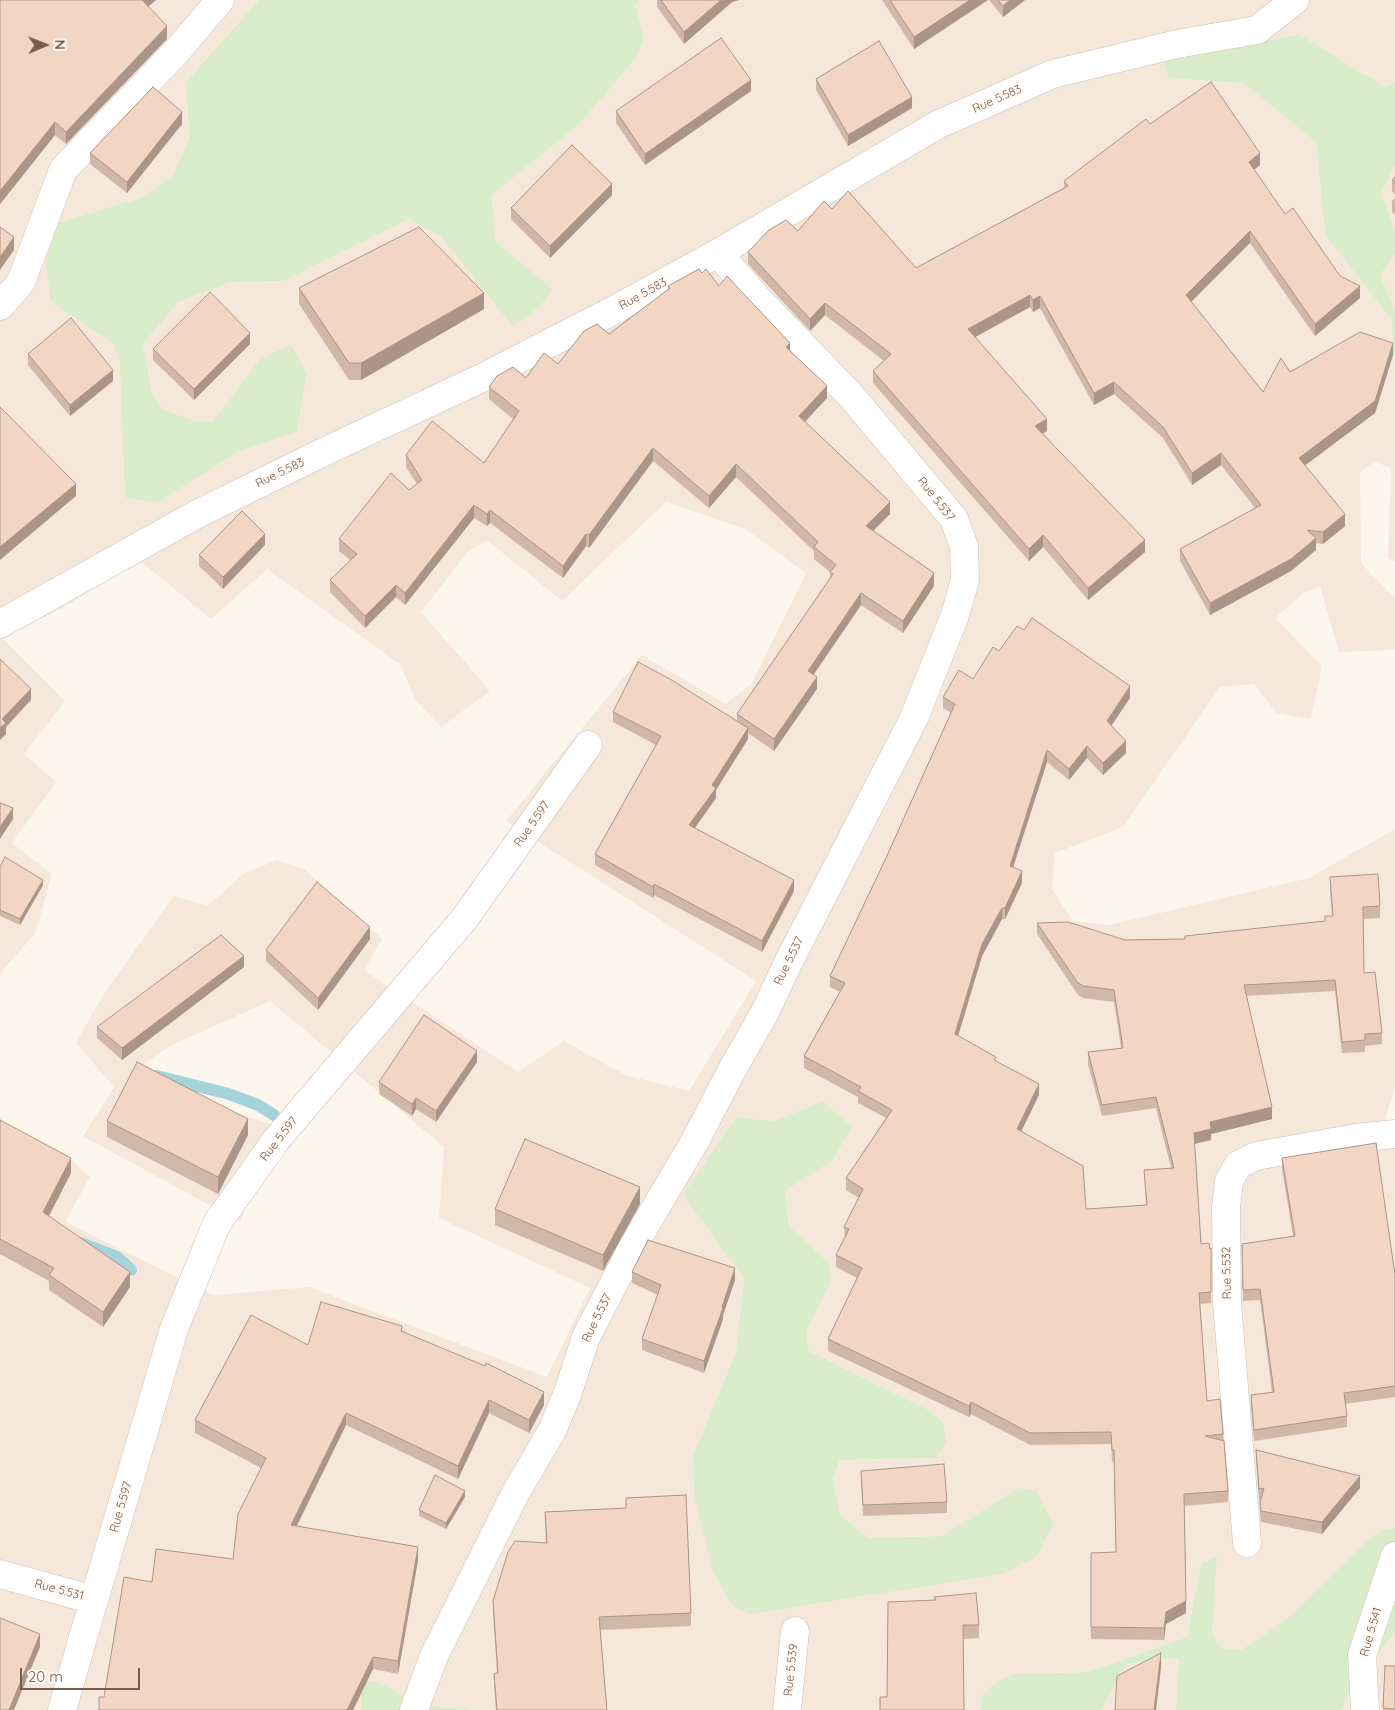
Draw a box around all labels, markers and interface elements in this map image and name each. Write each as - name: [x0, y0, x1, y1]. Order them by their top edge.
- north arrow: [20, 20, 70, 70]
- text: N: [51, 39, 69, 50]
- street label: Rue 5.583: [970, 82, 1024, 116]
- street label: Rue 5.583: [617, 275, 669, 313]
- street label: Rue 5.583: [253, 455, 307, 491]
- street label: Rue 5.537: [914, 474, 958, 524]
- street label: Rue 5.597: [511, 798, 553, 850]
- street label: Rue 5.537: [771, 934, 807, 988]
- street label: Rue 5.597: [257, 1114, 301, 1164]
- street label: Rue 5.532: [1219, 1247, 1235, 1299]
- street label: Rue 5.537: [579, 1291, 615, 1345]
- street label: Rue 5.597: [107, 1480, 135, 1534]
- street label: Rue 5.531: [33, 1577, 85, 1603]
- street label: Rue 5.541: [1357, 1606, 1385, 1658]
- street label: Rue 5.539: [781, 1643, 801, 1697]
- scale bar: [22, 1658, 142, 1690]
- text: 20 m: [28, 1667, 63, 1686]

